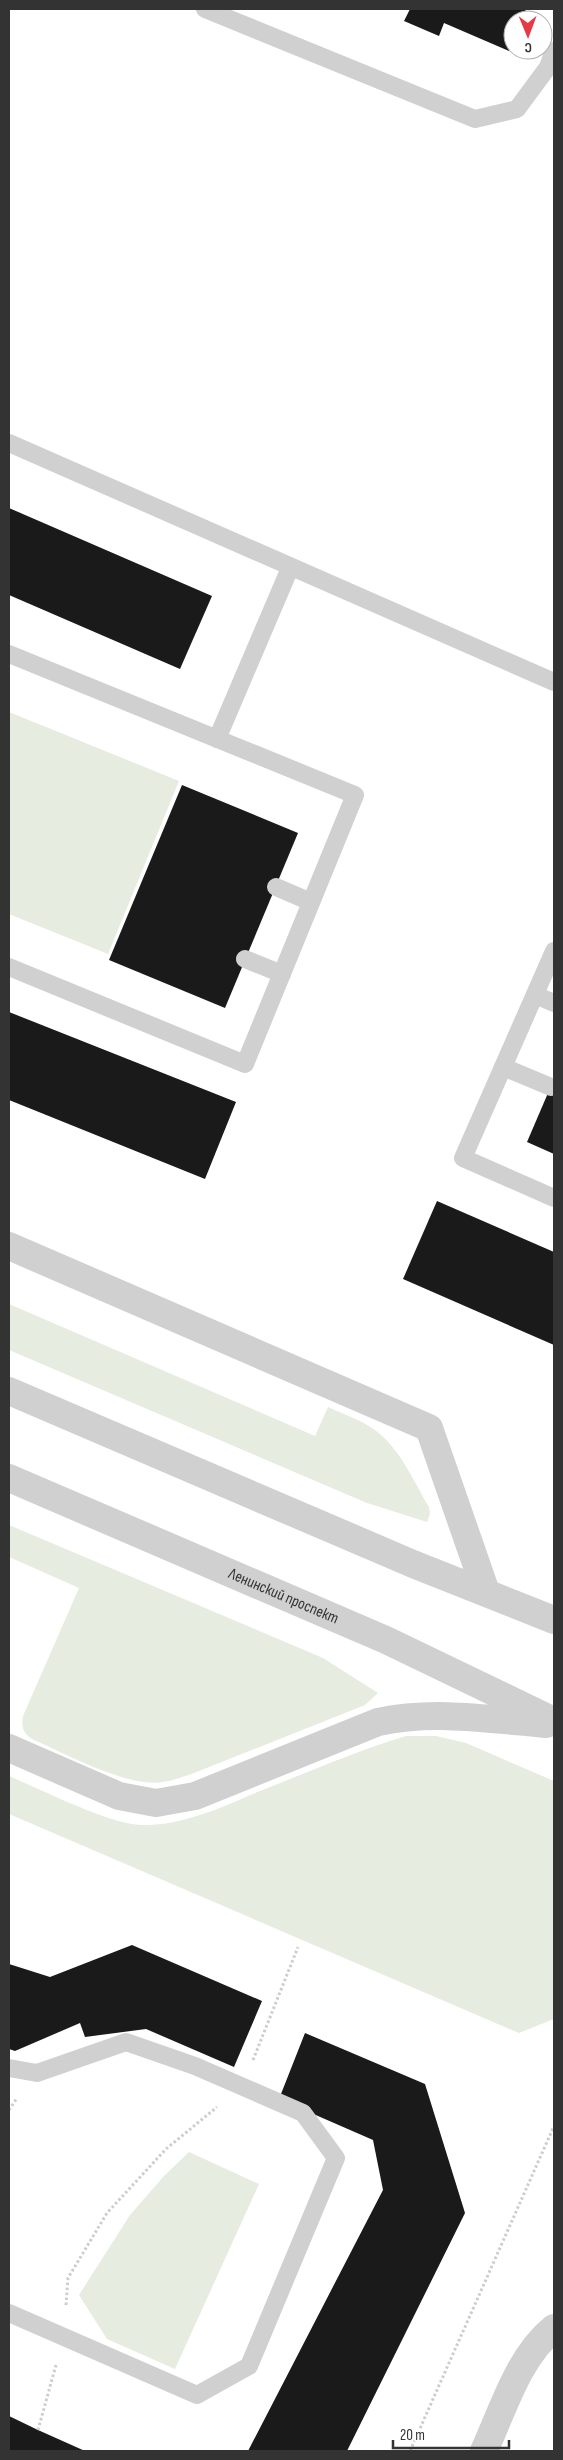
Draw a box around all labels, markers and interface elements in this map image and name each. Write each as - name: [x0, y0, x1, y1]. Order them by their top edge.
- north arrow: [503, 10, 553, 60]
- text: С: [524, 39, 532, 56]
- street label: Ленинский проспект: [225, 1564, 342, 1628]
- scale bar: [393, 2418, 509, 2450]
- text: 20 m: [400, 2426, 425, 2445]

